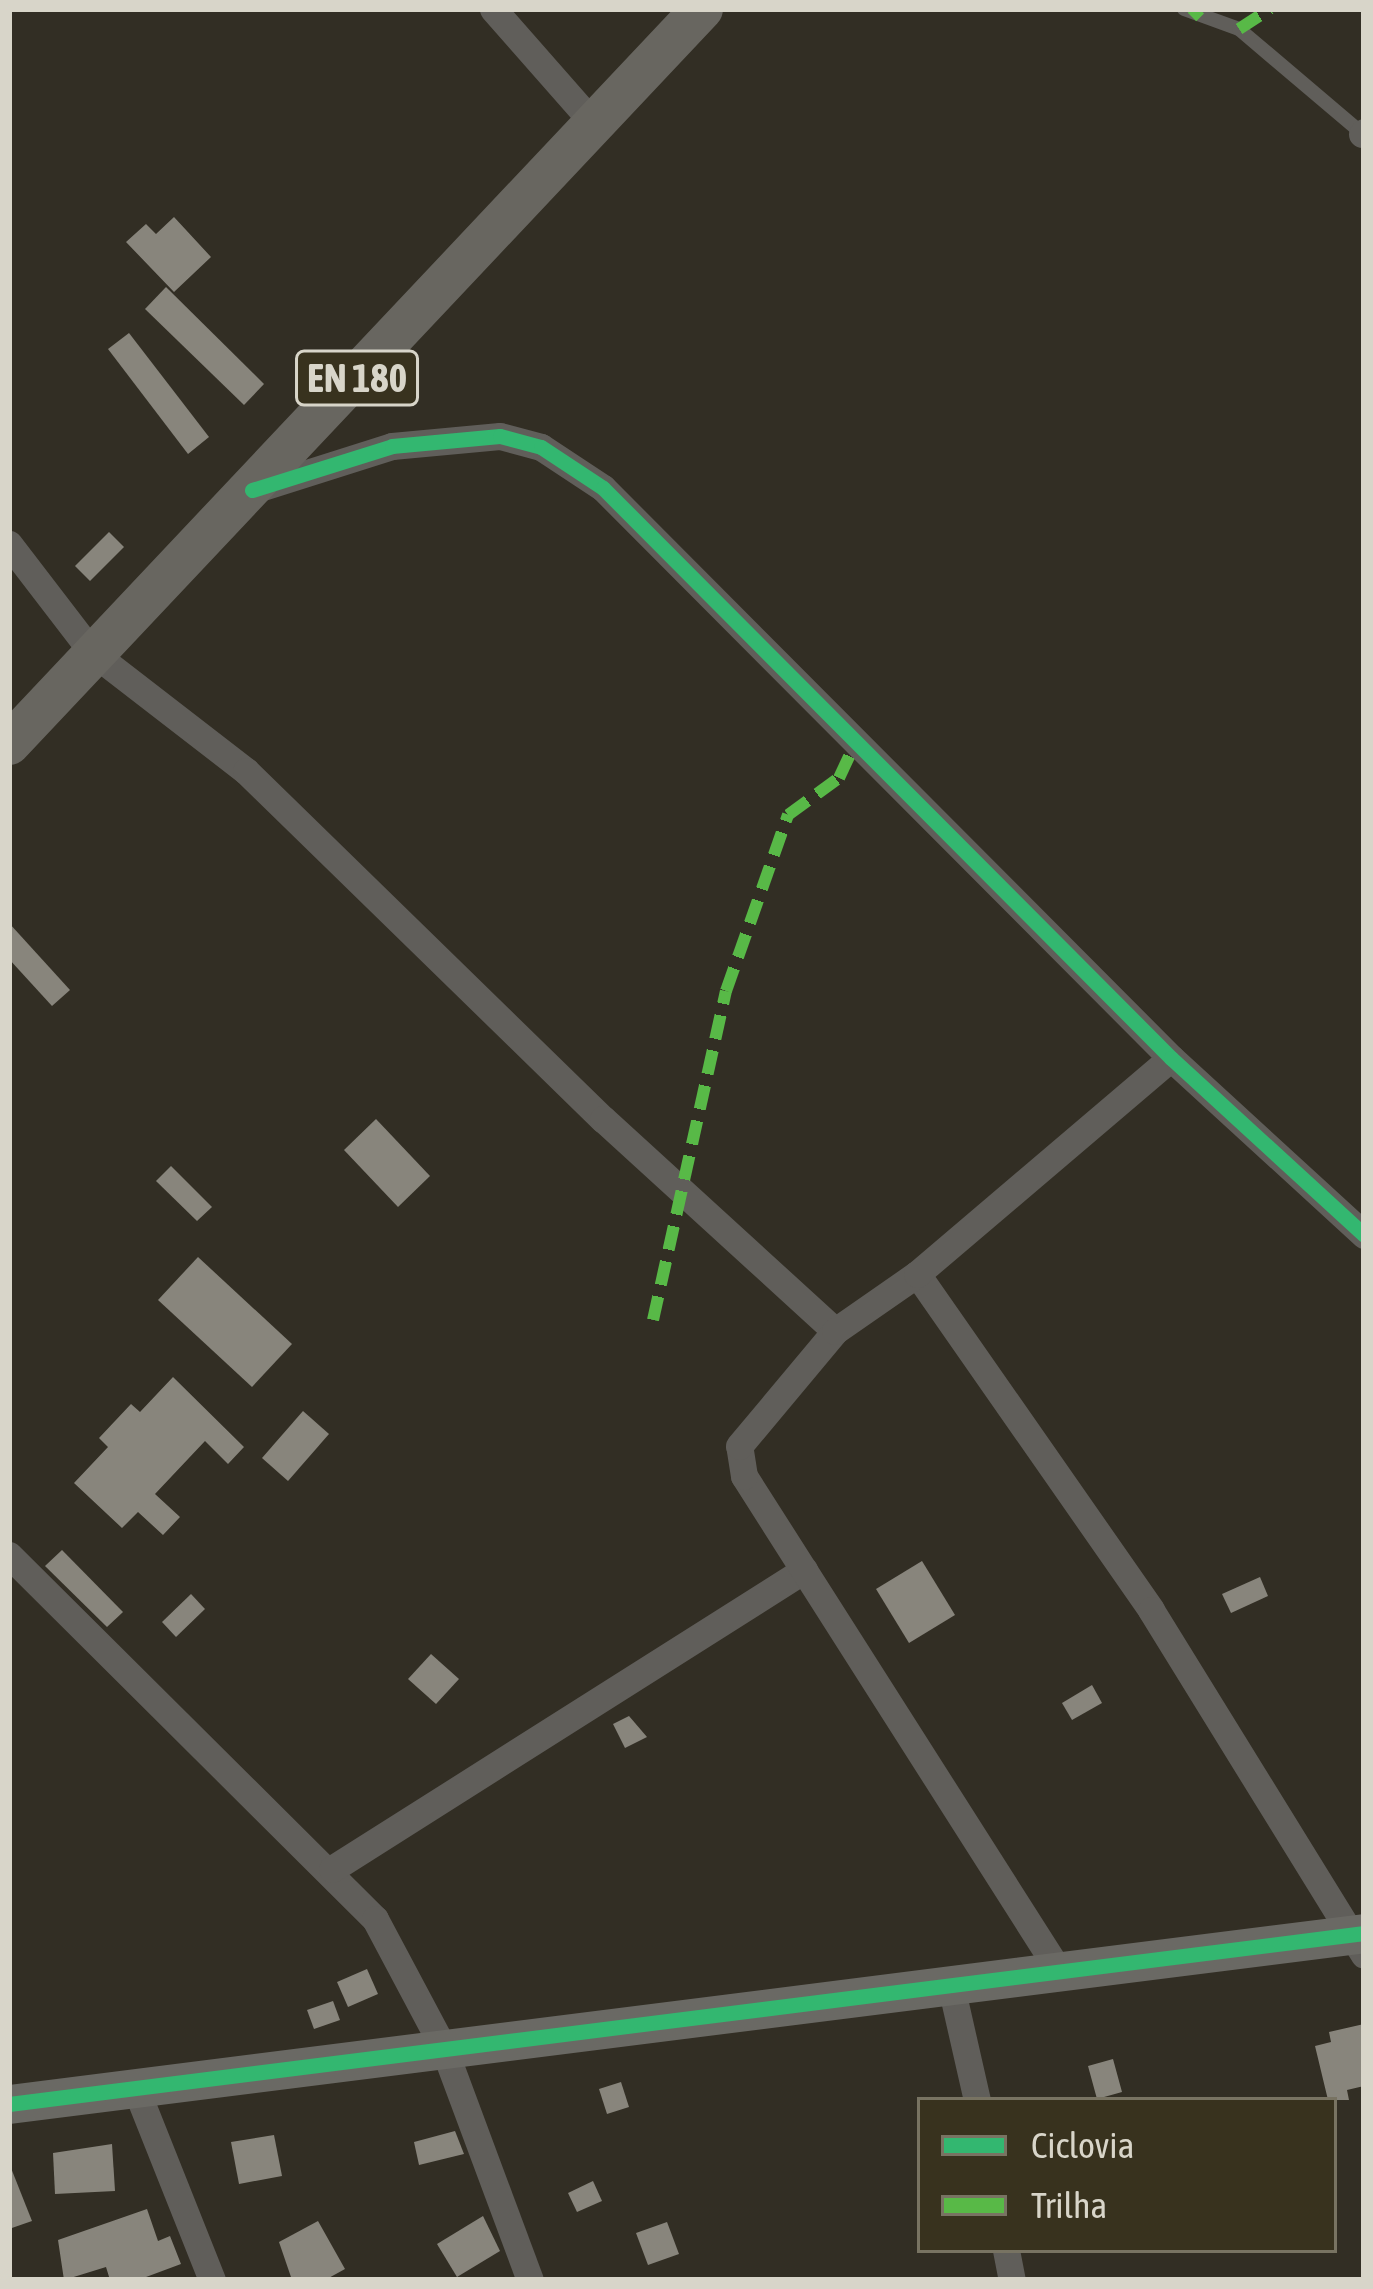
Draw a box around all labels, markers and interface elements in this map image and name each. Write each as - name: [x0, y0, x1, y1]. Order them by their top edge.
- road number: EN 180: [294, 345, 420, 411]
- legend: [917, 2097, 1337, 2253]
- text: Ciclovia: [1031, 2124, 1134, 2166]
- text: Trilha: [1031, 2184, 1107, 2226]

